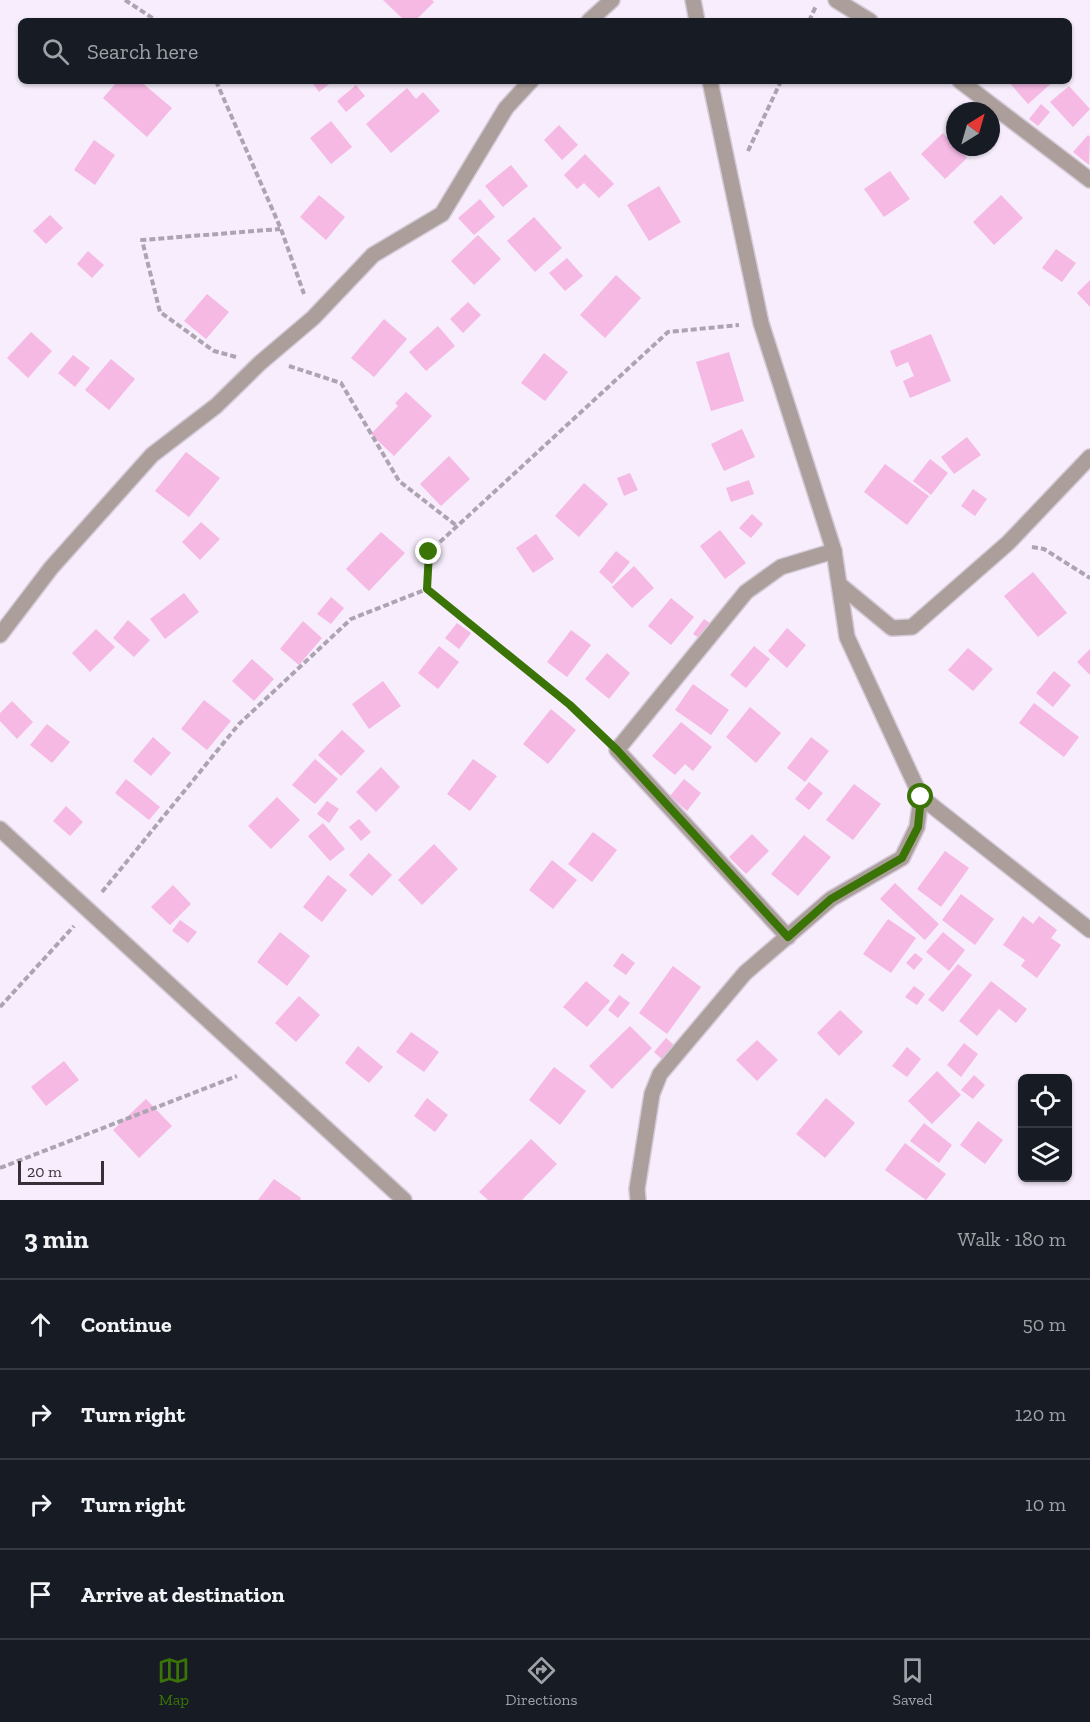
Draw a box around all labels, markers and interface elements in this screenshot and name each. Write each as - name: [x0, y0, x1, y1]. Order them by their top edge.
- search box: [18, 18, 1072, 84]
- icon: search: [39, 35, 72, 68]
- text: Search here: [87, 38, 198, 65]
- north arrow: [946, 102, 1000, 156]
- route end: [415, 538, 441, 564]
- route start: [907, 783, 933, 809]
- map controls: [1018, 1074, 1072, 1182]
- button: locate: [1018, 1074, 1072, 1128]
- button: layers: [1018, 1128, 1072, 1182]
- scale bar: [18, 1158, 104, 1186]
- text: 20 m: [27, 1162, 62, 1181]
- text: 3 min: [24, 1223, 89, 1255]
- text: Walk · 180 m: [958, 1227, 1066, 1251]
- icon: ahead: [24, 1308, 57, 1341]
- text: Continue: [81, 1311, 172, 1338]
- text: 50 m: [1022, 1312, 1066, 1336]
- icon: right: [24, 1398, 57, 1431]
- text: Turn right: [81, 1401, 185, 1428]
- text: 120 m: [1015, 1402, 1066, 1426]
- icon: right: [24, 1488, 57, 1521]
- text: Turn right: [81, 1491, 185, 1518]
- text: 10 m: [1025, 1492, 1066, 1516]
- icon: arrive: [24, 1578, 57, 1611]
- text: Arrive at destination: [81, 1581, 284, 1608]
- tab: Map: [157, 1654, 190, 1709]
- tab: Directions: [505, 1654, 578, 1709]
- tab: Saved: [892, 1654, 933, 1709]

